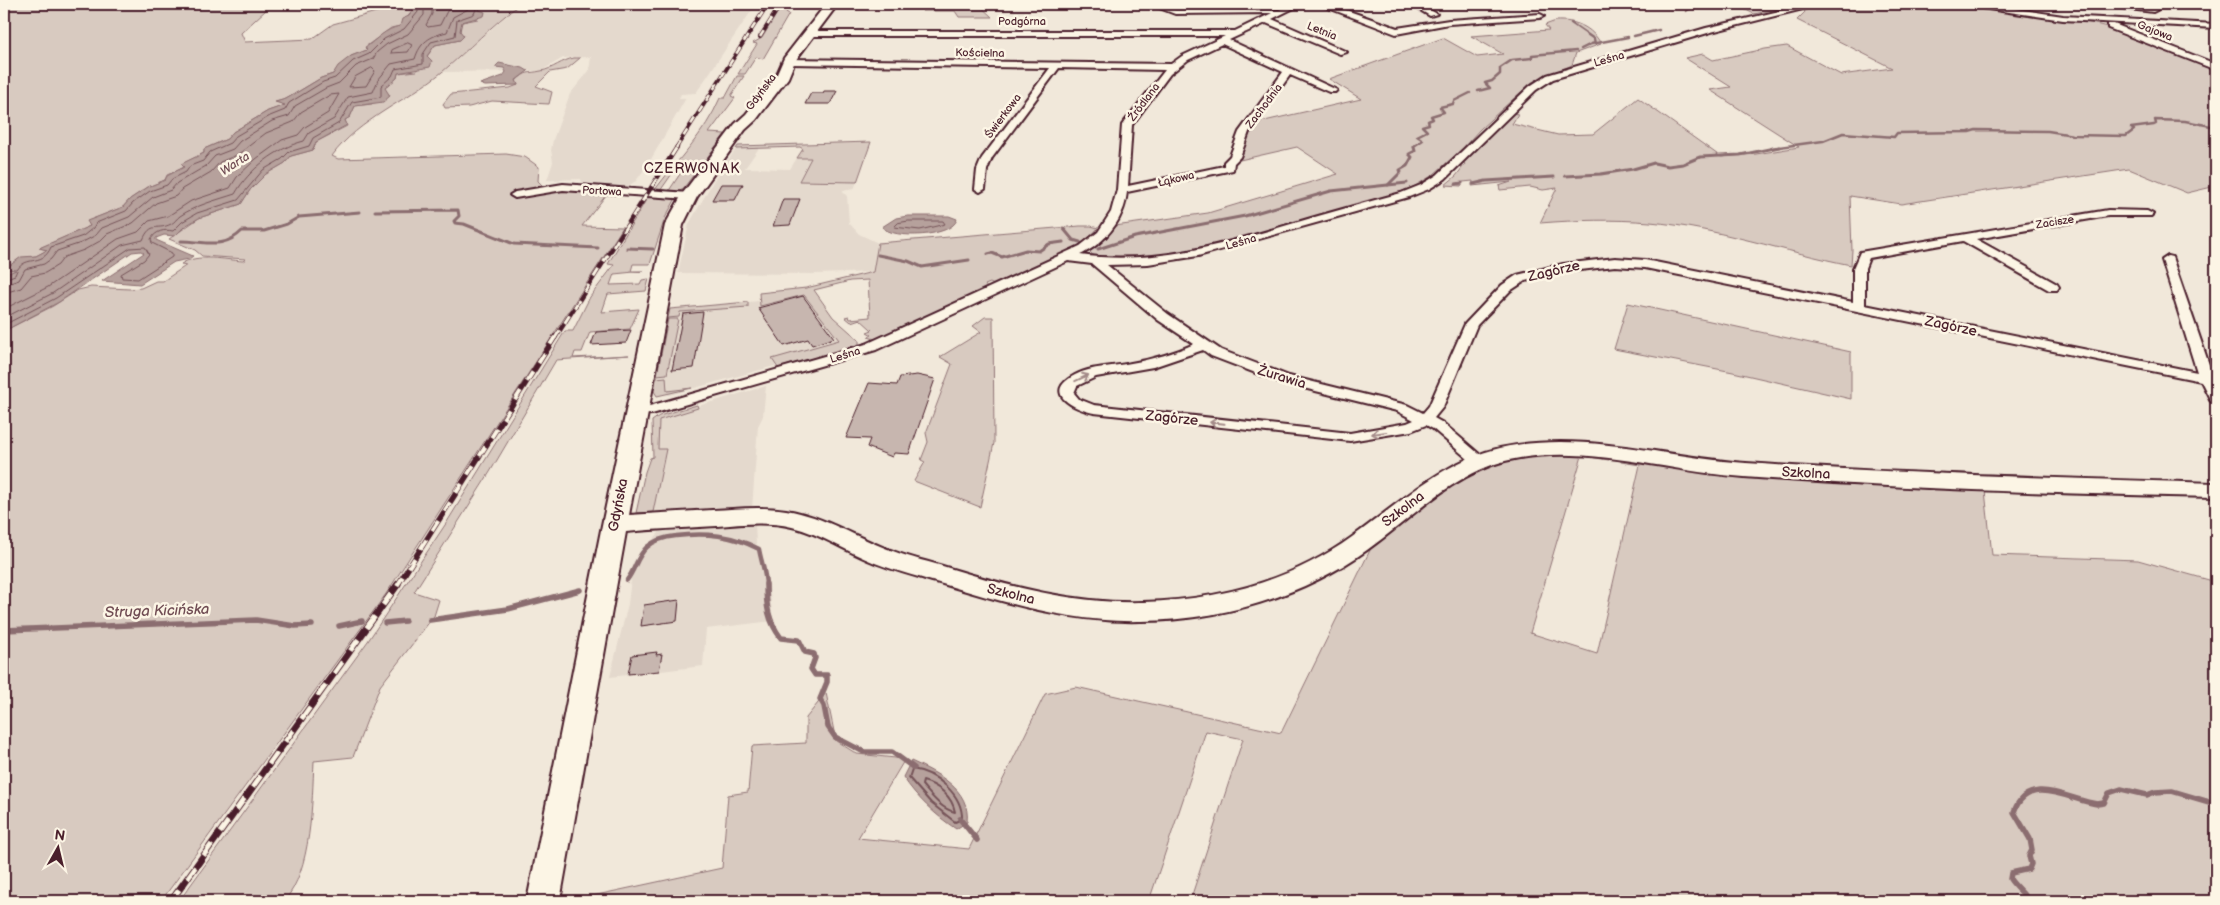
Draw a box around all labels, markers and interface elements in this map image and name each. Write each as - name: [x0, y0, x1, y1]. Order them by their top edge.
- street label: Podgórna: [998, 15, 1046, 28]
- street label: Gajowa: [2135, 18, 2175, 44]
- street label: Letnia: [1305, 19, 1339, 43]
- street label: Kościelna: [955, 46, 1005, 60]
- street label: Leśna: [1592, 48, 1626, 70]
- street label: Gdyńska: [743, 71, 779, 113]
- street label: Źródlana: [1124, 80, 1162, 124]
- street label: Zachodnia: [1242, 81, 1285, 132]
- street label: Świerkowa: [981, 91, 1024, 141]
- water label: Warta: [217, 149, 253, 179]
- district label: CZERWONAK: [644, 160, 740, 177]
- street label: Łąkowa: [1156, 168, 1196, 190]
- street label: Portowa: [582, 183, 622, 199]
- street label: Zacisze: [2034, 212, 2075, 232]
- street label: Leśna: [1224, 231, 1258, 253]
- street label: Zagórze: [1525, 257, 1582, 285]
- street label: Zagórze: [1922, 312, 1979, 340]
- street label: Leśna: [828, 344, 862, 366]
- street label: Żurawia: [1255, 360, 1308, 392]
- one-way arrow: [1074, 373, 1089, 383]
- street label: Zagórze: [1144, 407, 1199, 429]
- one-way arrow: [1210, 418, 1226, 428]
- one-way arrow: [1371, 429, 1387, 439]
- street label: Szkolna: [1781, 463, 1831, 483]
- street label: Gdyńska: [605, 477, 632, 533]
- street label: Szkolna: [1378, 488, 1428, 530]
- street label: Szkolna: [985, 580, 1037, 608]
- water label: Struga Kicińska: [104, 600, 210, 622]
- north arrow: [32, 822, 82, 872]
- text: N: [53, 826, 66, 845]

